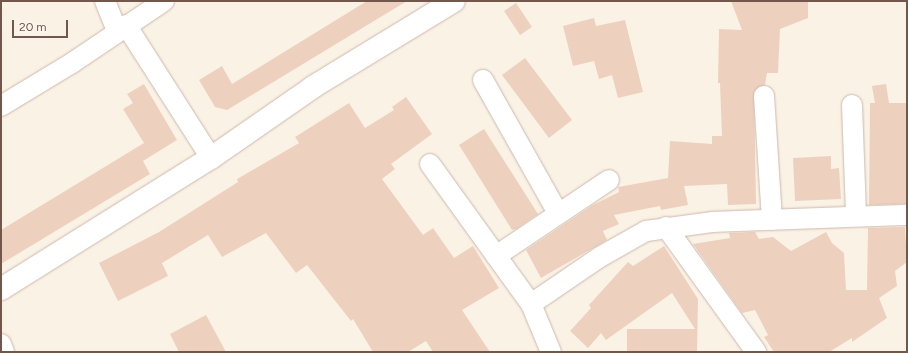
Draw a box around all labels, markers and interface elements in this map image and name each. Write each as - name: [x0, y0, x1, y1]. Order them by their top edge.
- scale bar: [14, 12, 70, 38]
- text: 20 m: [19, 20, 47, 34]

